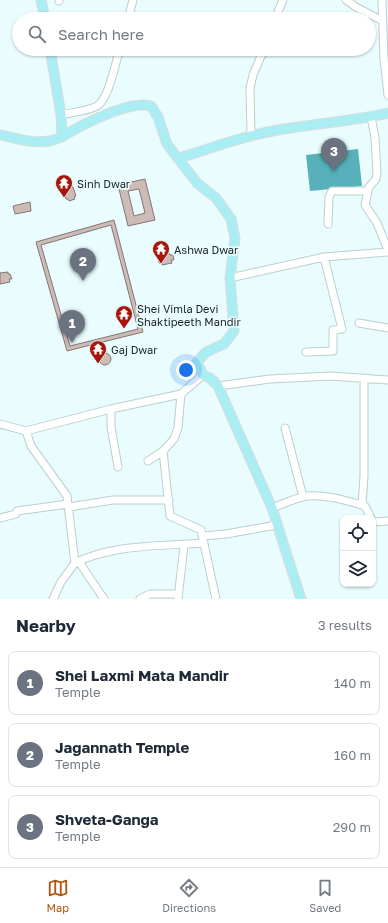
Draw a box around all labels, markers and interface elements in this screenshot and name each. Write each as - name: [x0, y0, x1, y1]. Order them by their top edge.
- search box: [12, 12, 376, 56]
- icon: search: [26, 23, 48, 45]
- text: Search here: [58, 25, 144, 43]
- pin: 3: [321, 138, 347, 171]
- temple icon: Sinh Dwar: [54, 173, 74, 198]
- place label: Sinh Dwar: [77, 177, 131, 190]
- temple icon: Ashwa Dwar: [151, 239, 171, 264]
- place label: Ashwa Dwar: [174, 243, 239, 256]
- pin: 2: [70, 248, 96, 281]
- place label: Shei Vimla Devi Shaktipeeth Mandir: [137, 302, 241, 328]
- temple icon: Shei Vimla Devi Shaktipeeth Mandir: [114, 304, 134, 329]
- pin: 1: [59, 310, 85, 343]
- temple icon: Gaj Dwar: [88, 339, 108, 364]
- place label: Gaj Dwar: [111, 343, 158, 356]
- your location: [176, 360, 196, 380]
- map controls: [340, 515, 376, 587]
- button: locate: [340, 515, 376, 551]
- button: layers: [340, 551, 376, 587]
- text: Nearby: [16, 615, 76, 636]
- text: 3 results: [318, 617, 372, 633]
- text: Shei Laxmi Mata Mandir: [55, 666, 229, 684]
- text: 1: [27, 675, 33, 691]
- text: 140 m: [334, 675, 371, 691]
- text: Temple: [55, 684, 101, 700]
- text: Jagannath Temple: [55, 738, 189, 756]
- text: 2: [26, 747, 34, 763]
- text: 160 m: [334, 747, 371, 763]
- text: Temple: [55, 756, 101, 772]
- text: Shveta-Ganga: [55, 810, 159, 828]
- text: 3: [26, 819, 34, 835]
- text: 290 m: [333, 819, 371, 835]
- text: Temple: [55, 828, 101, 844]
- tab: Map: [47, 877, 69, 914]
- tab: Directions: [162, 877, 216, 914]
- tab: Saved: [309, 877, 341, 914]

